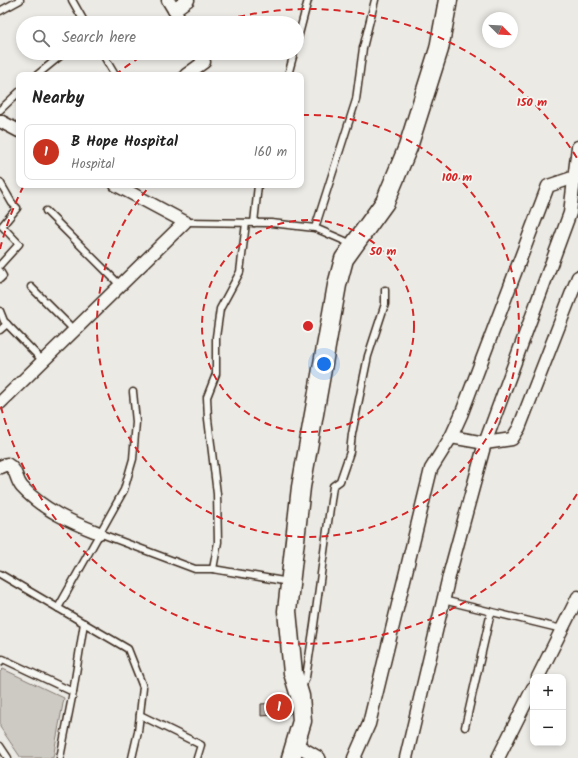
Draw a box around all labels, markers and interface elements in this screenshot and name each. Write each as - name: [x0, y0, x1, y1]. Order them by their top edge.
- north arrow: [482, 12, 518, 48]
- search box: [16, 16, 304, 60]
- text: Search here: [62, 26, 136, 50]
- icon: search: [30, 27, 52, 49]
- text: Nearby: [32, 85, 84, 112]
- text: 150 m: [517, 93, 547, 112]
- text: B Hope Hospital: [71, 130, 178, 154]
- text: 1: [44, 142, 48, 163]
- text: 160 m: [254, 142, 287, 163]
- text: Hospital: [71, 154, 115, 175]
- text: 100 m: [442, 168, 472, 187]
- text: 50 m: [369, 242, 397, 261]
- centre of rings: [301, 319, 315, 333]
- your location: [314, 354, 334, 374]
- map controls: [530, 674, 566, 746]
- button: +: [530, 674, 566, 710]
- pin: 1: [266, 692, 292, 722]
- button: −: [530, 710, 566, 746]

